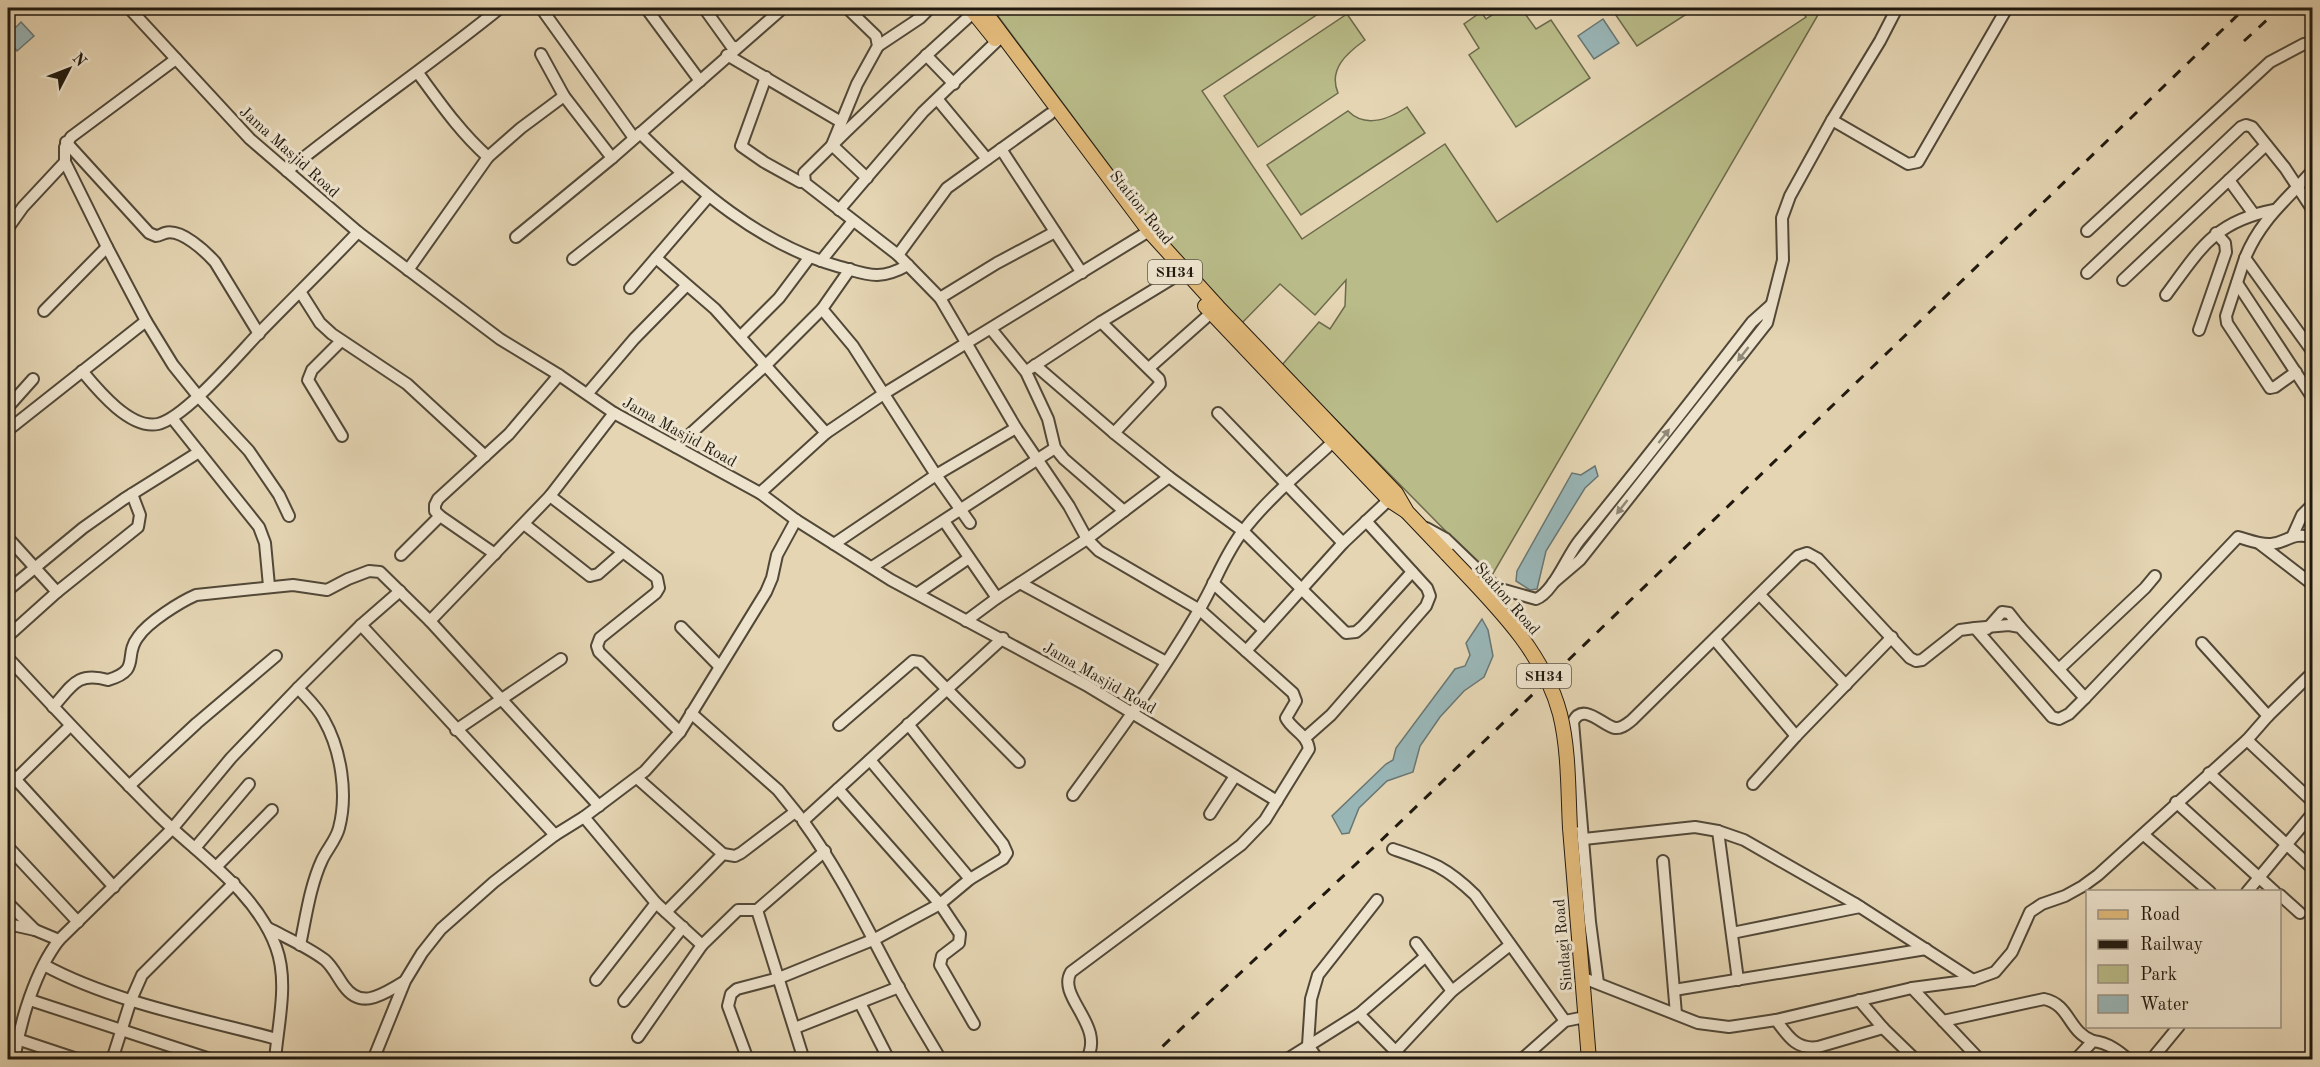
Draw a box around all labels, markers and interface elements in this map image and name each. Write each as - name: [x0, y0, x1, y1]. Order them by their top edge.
- north arrow: [39, 39, 99, 99]
- text: N: [69, 50, 89, 71]
- street label: Jama Masjid Road: [236, 104, 342, 201]
- street label: Station Road: [1106, 168, 1175, 248]
- road number: SH34: [1148, 260, 1202, 284]
- one-way arrow: [1736, 346, 1749, 362]
- street label: Jama Masjid Road: [619, 395, 739, 471]
- one-way arrow: [1658, 428, 1670, 443]
- one-way arrow: [1616, 500, 1628, 515]
- street label: Station Road: [1471, 560, 1542, 639]
- street label: Jama Masjid Road: [1040, 640, 1158, 718]
- road number: SH34: [1517, 664, 1571, 688]
- legend: [2086, 890, 2281, 1028]
- street label: Sindagi Road: [1552, 898, 1576, 991]
- text: Road: [2140, 906, 2180, 924]
- text: Railway: [2140, 936, 2203, 954]
- text: Park: [2140, 966, 2177, 984]
- text: Water: [2140, 996, 2189, 1014]

